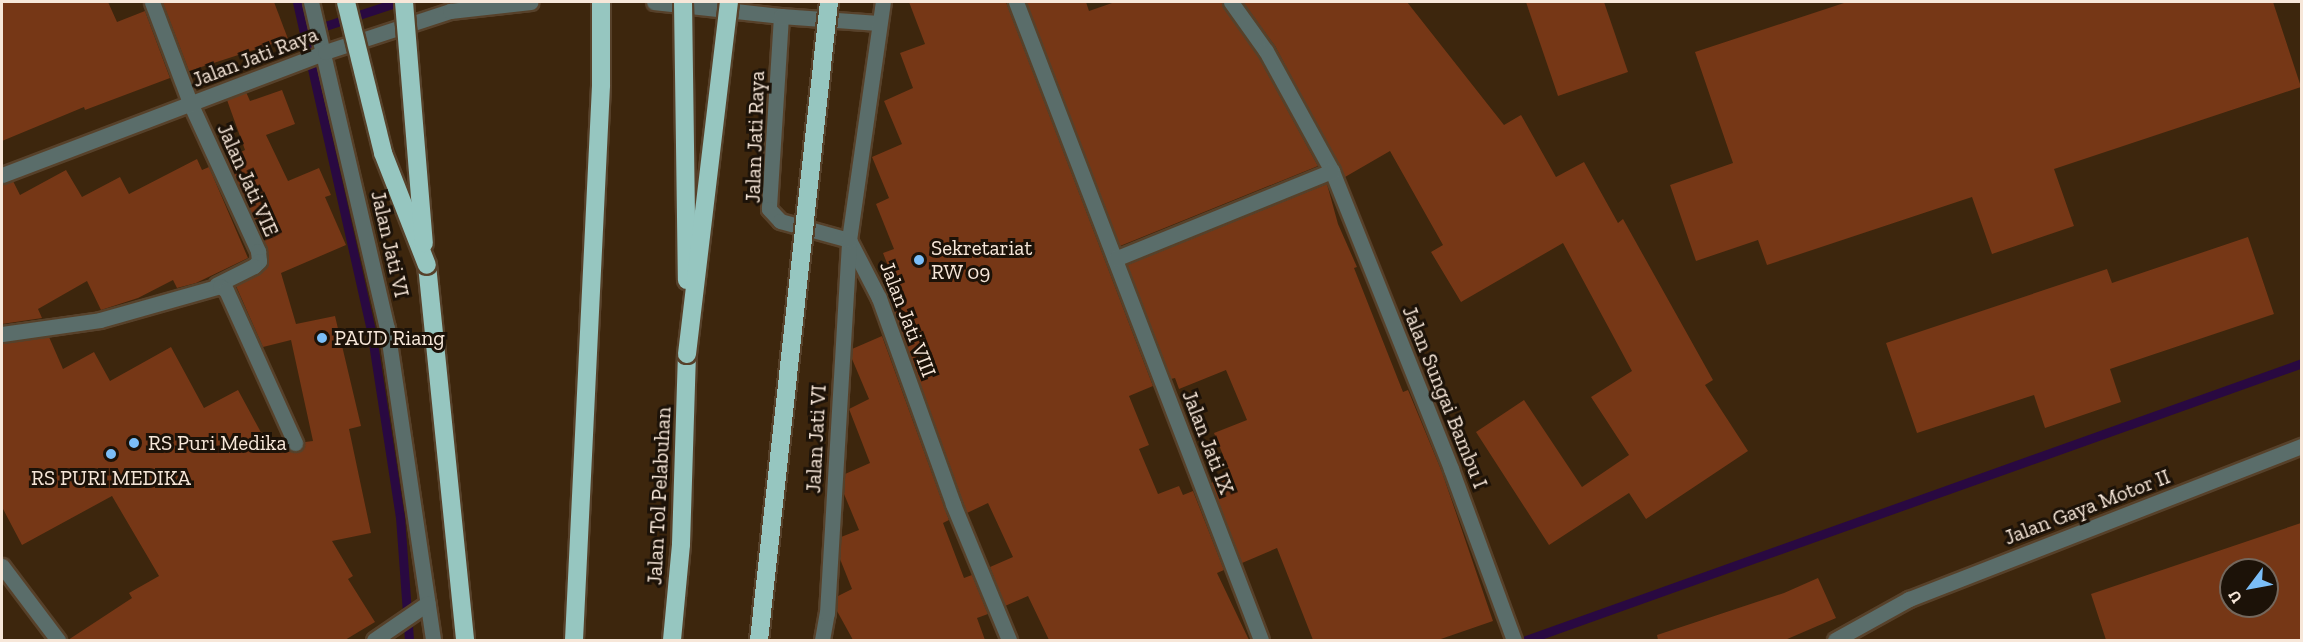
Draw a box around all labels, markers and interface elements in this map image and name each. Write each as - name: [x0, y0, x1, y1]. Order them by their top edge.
- street label: Jalan Jati Raya: [188, 21, 322, 93]
- street label: Jalan Jati Raya: [740, 70, 770, 204]
- street label: Jalan Jati VIE: [212, 119, 284, 241]
- street label: Jalan Jati VI: [365, 188, 415, 300]
- place label: Sekretariat RW 09: [931, 235, 1032, 285]
- marker: Sekretariat RW 09: [912, 253, 926, 267]
- street label: Jalan Jati VIII: [874, 257, 942, 381]
- street label: Jalan Sungai Bambu I: [1397, 302, 1493, 492]
- place label: PAUD Riang: [334, 325, 445, 351]
- marker: PAUD Riang: [315, 331, 329, 345]
- street label: Jalan Jati VI: [801, 384, 831, 494]
- street label: Jalan Jati IX: [1177, 386, 1239, 498]
- street label: Jalan Tol Pelabuhan: [642, 406, 676, 586]
- place label: RS Puri Medika: [148, 430, 287, 456]
- marker: RS Puri Medika: [125, 434, 143, 452]
- marker: RS PURI MEDIKA: [102, 445, 120, 463]
- street label: Jalan Gaya Motor II: [2000, 464, 2174, 550]
- place label: RS PURI MEDIKA: [31, 465, 191, 491]
- north arrow: [2219, 558, 2279, 618]
- text: U: [2224, 587, 2246, 607]

